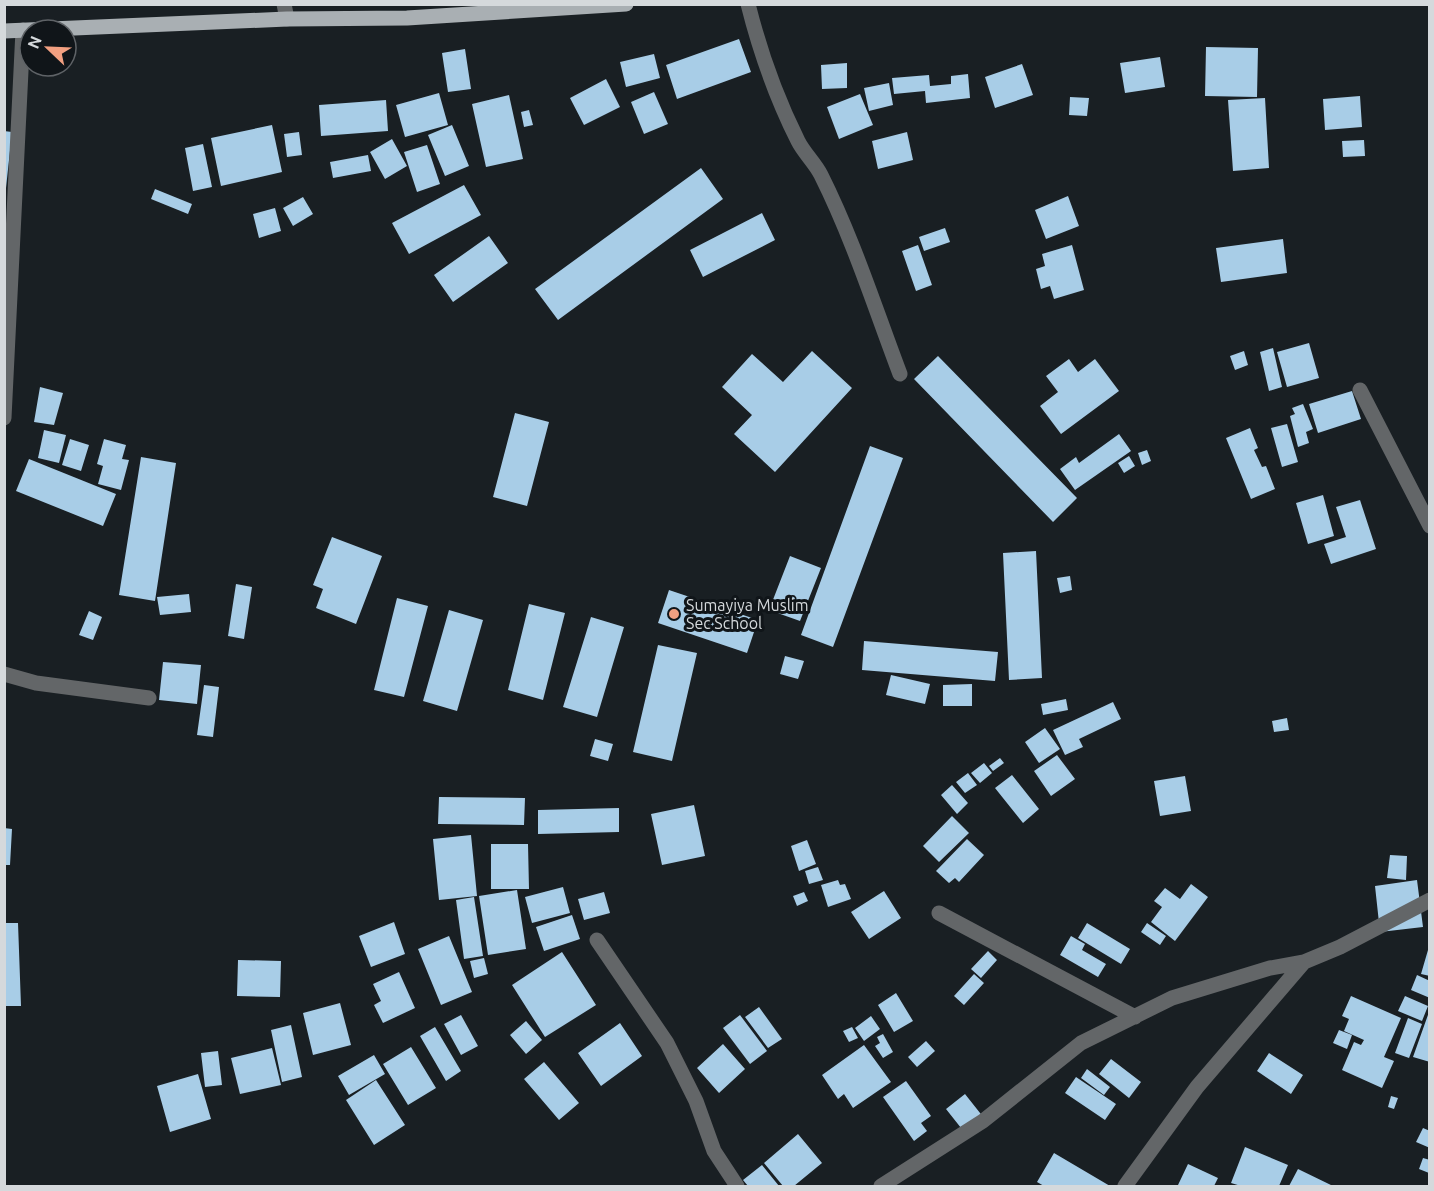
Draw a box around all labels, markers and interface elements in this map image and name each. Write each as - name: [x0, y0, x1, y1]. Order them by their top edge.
- north arrow: [18, 18, 78, 78]
- text: N: [24, 33, 45, 51]
- place label: Sumayiya Muslim Sec School: [686, 596, 809, 632]
- marker: Sumayiya Muslim Sec School: [667, 607, 681, 621]

